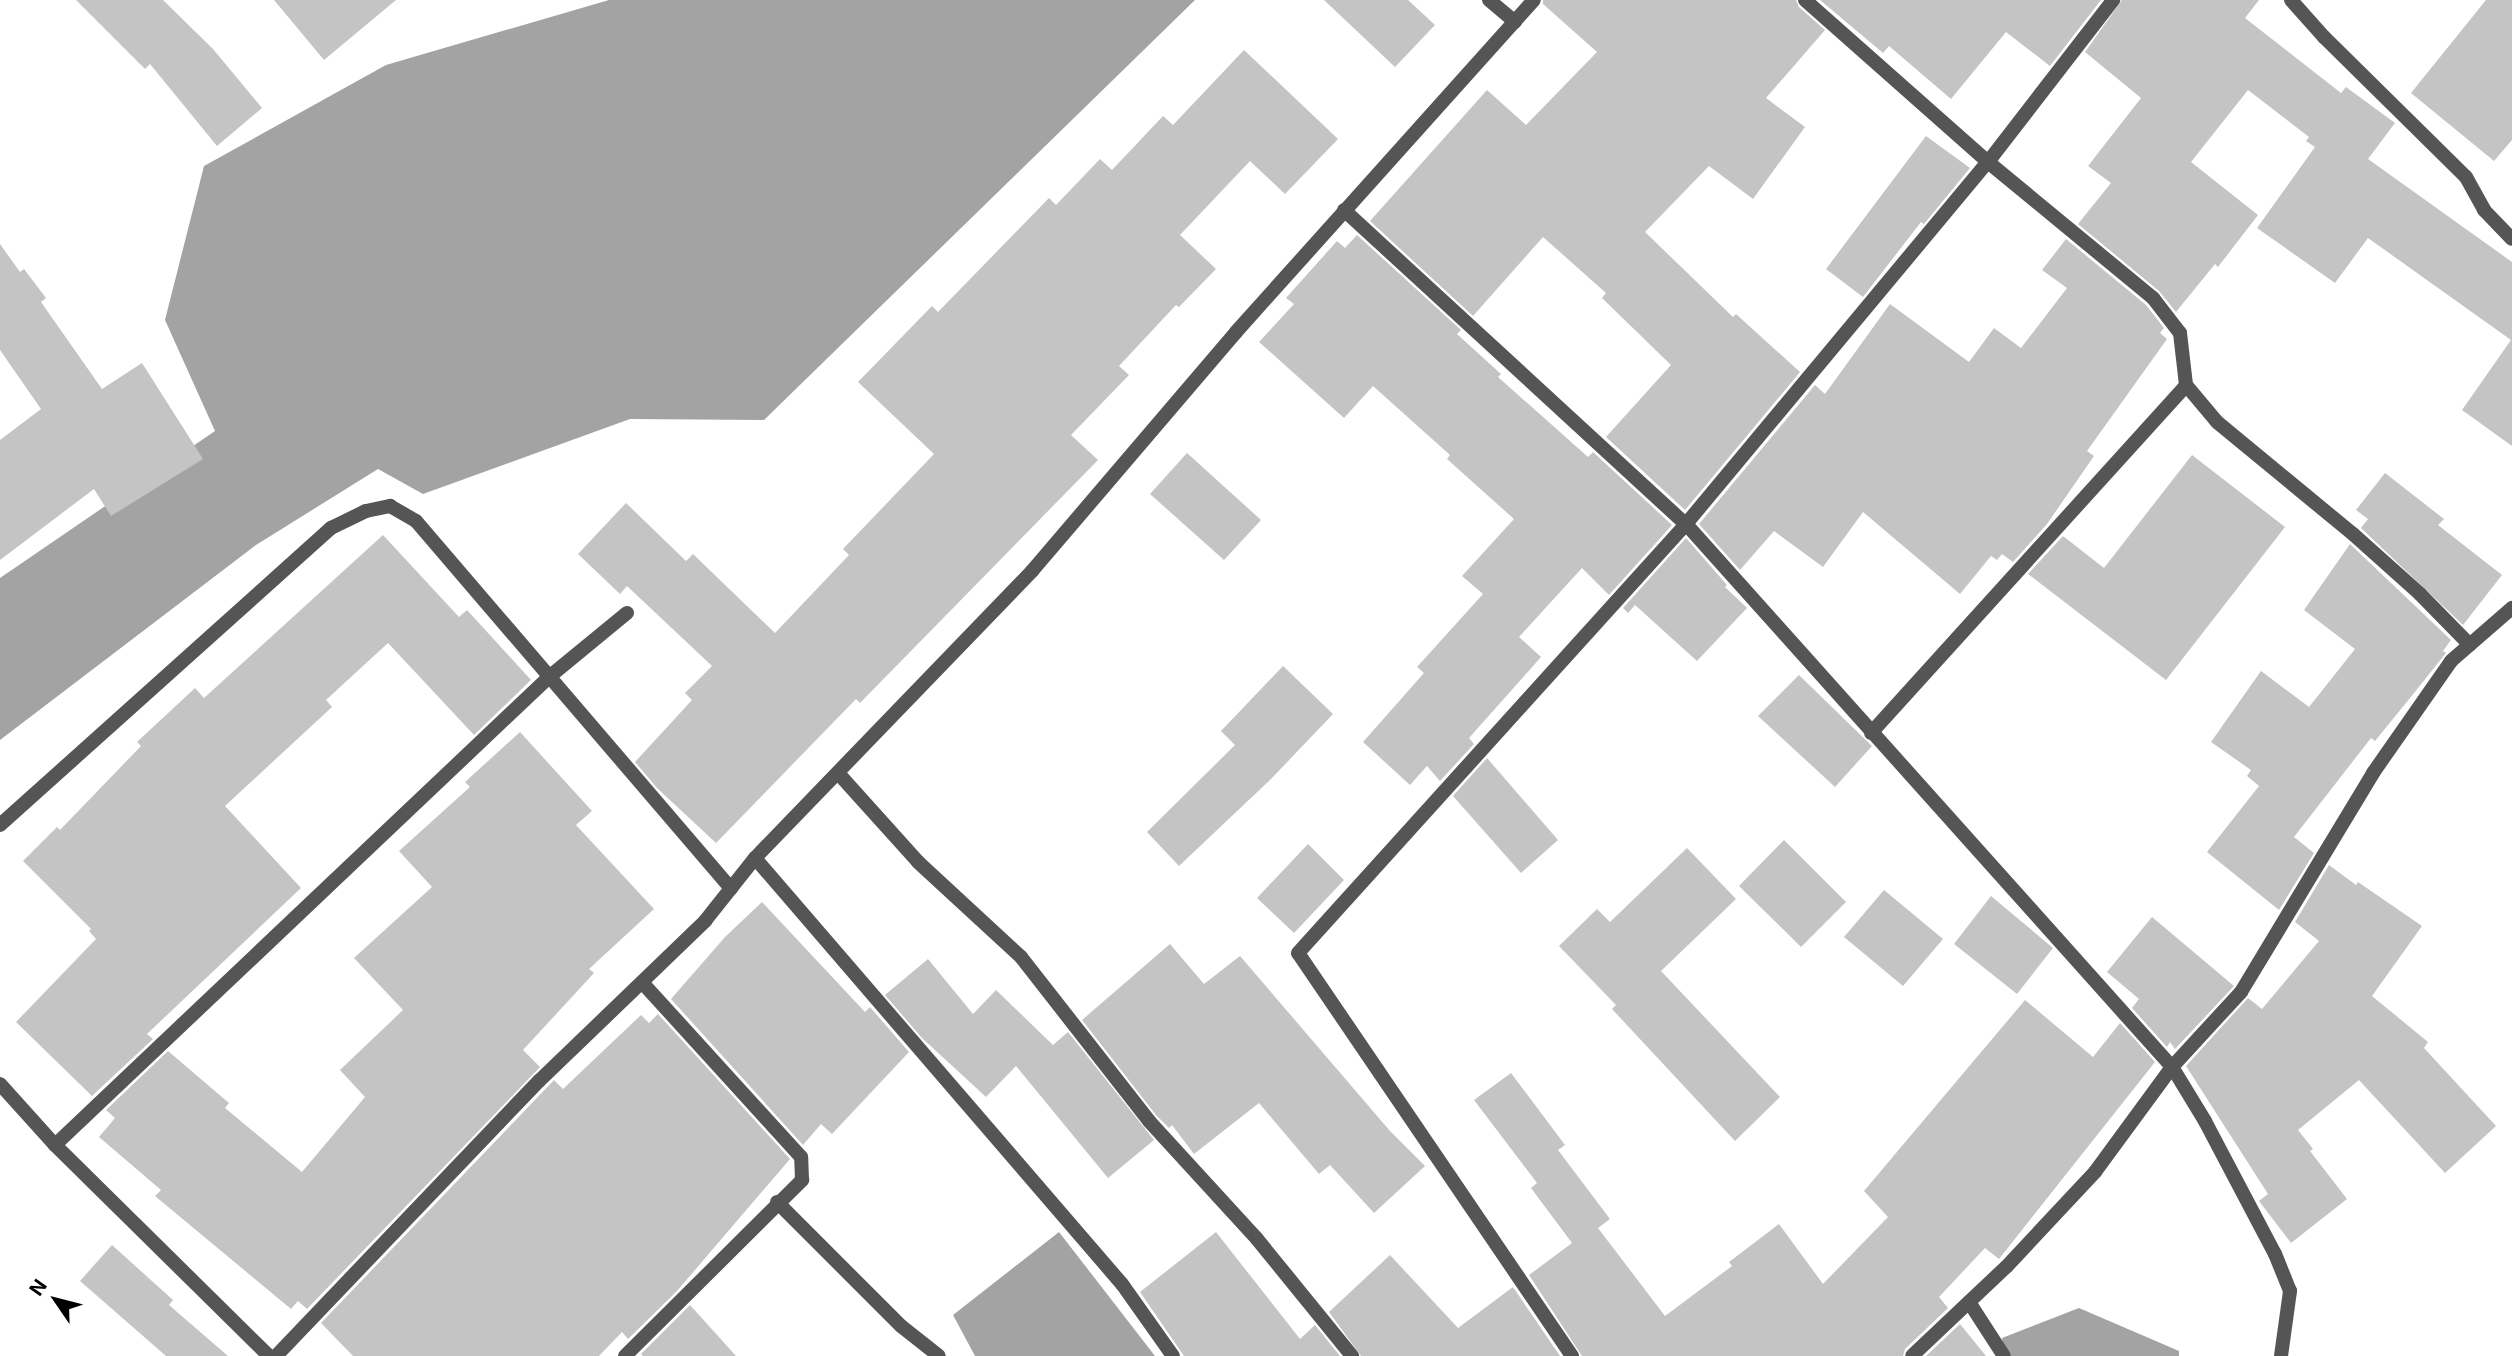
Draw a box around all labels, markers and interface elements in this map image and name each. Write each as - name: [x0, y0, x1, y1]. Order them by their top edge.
- north arrow: [21, 1265, 91, 1335]
- text: N: [25, 1275, 52, 1300]

